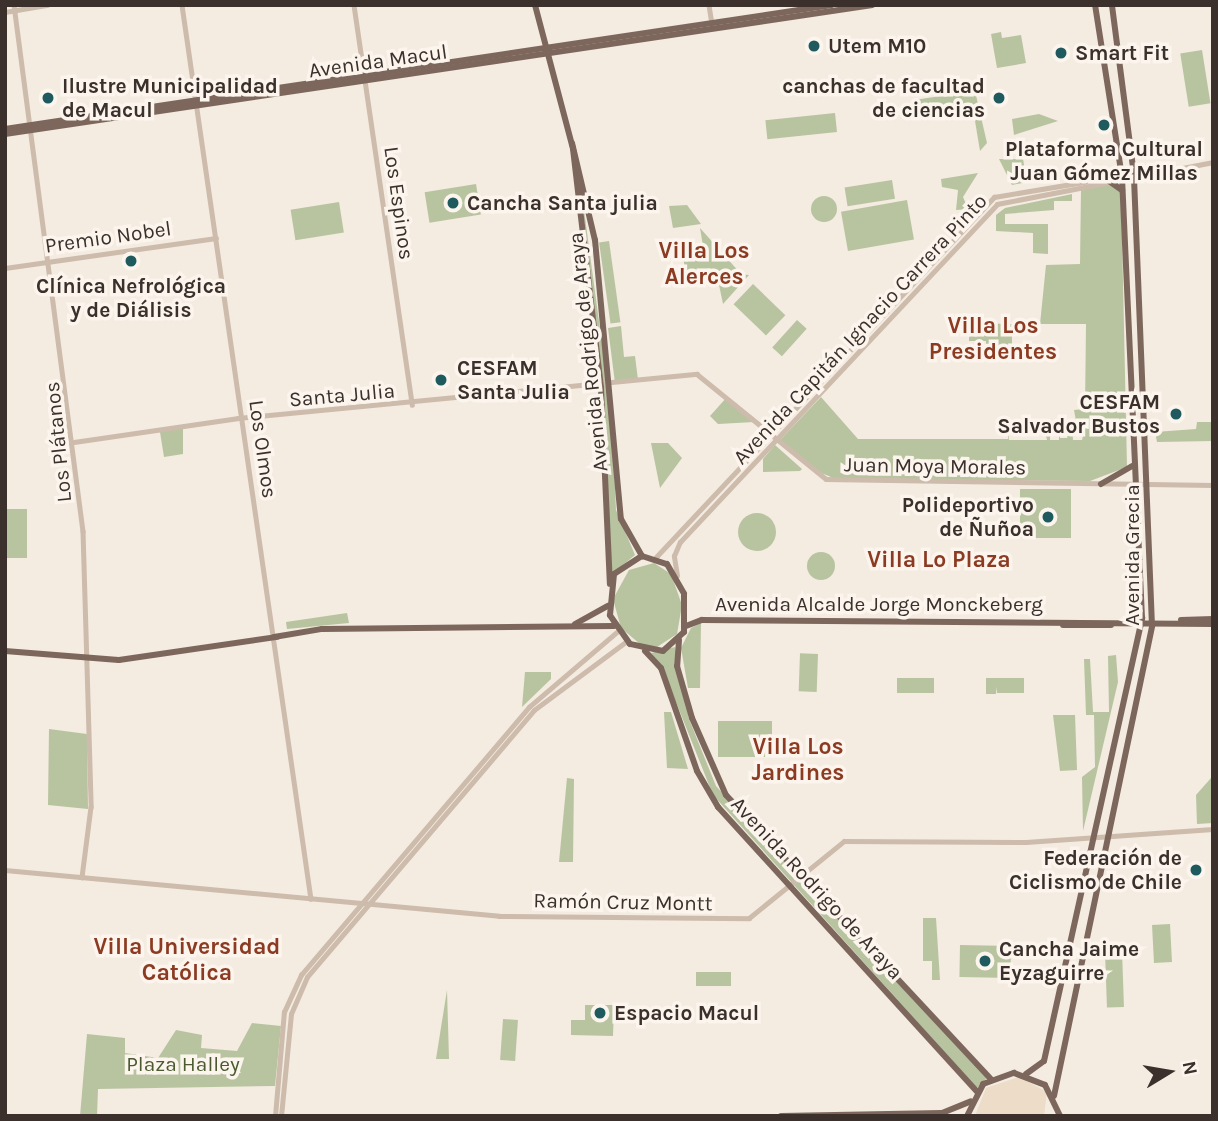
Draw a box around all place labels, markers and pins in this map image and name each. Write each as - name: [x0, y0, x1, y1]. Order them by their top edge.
- place label: Utem M10: [828, 33, 926, 59]
- marker: Utem M10: [806, 38, 822, 54]
- place label: Smart Fit: [1075, 40, 1169, 66]
- marker: Smart Fit: [1053, 45, 1069, 61]
- place label: Ilustre Municipalidad de Macul: [62, 73, 278, 123]
- place label: canchas de facultad de ciencias: [782, 73, 985, 123]
- marker: Ilustre Municipalidad de Macul: [40, 90, 56, 106]
- marker: canchas de facultad de ciencias: [991, 90, 1007, 106]
- marker: Plataforma Cultural Juan Gómez Millas: [1096, 117, 1112, 133]
- place label: Plataforma Cultural Juan Gómez Millas: [1005, 136, 1203, 186]
- place label: Cancha Santa julia: [467, 190, 658, 216]
- marker: Cancha Santa julia: [445, 195, 461, 211]
- marker: Clínica Nefrológica y de Diálisis: [121, 251, 141, 271]
- place label: Clínica Nefrológica y de Diálisis: [36, 273, 226, 323]
- place label: CESFAM Santa Julia: [457, 355, 570, 405]
- marker: CESFAM Santa Julia: [431, 370, 451, 390]
- place label: CESFAM Salvador Bustos: [997, 389, 1160, 439]
- marker: CESFAM Salvador Bustos: [1166, 404, 1186, 424]
- place label: Polideportivo de Ñuñoa: [902, 492, 1034, 542]
- marker: Polideportivo de Ñuñoa: [1040, 509, 1056, 525]
- place label: Federación de Ciclismo de Chile: [1009, 845, 1182, 895]
- marker: Federación de Ciclismo de Chile: [1188, 862, 1204, 878]
- place label: Cancha Jaime Eyzaguirre: [999, 936, 1139, 986]
- marker: Cancha Jaime Eyzaguirre: [977, 953, 993, 969]
- place label: Espacio Macul: [614, 1000, 759, 1026]
- marker: Espacio Macul: [592, 1005, 608, 1021]

